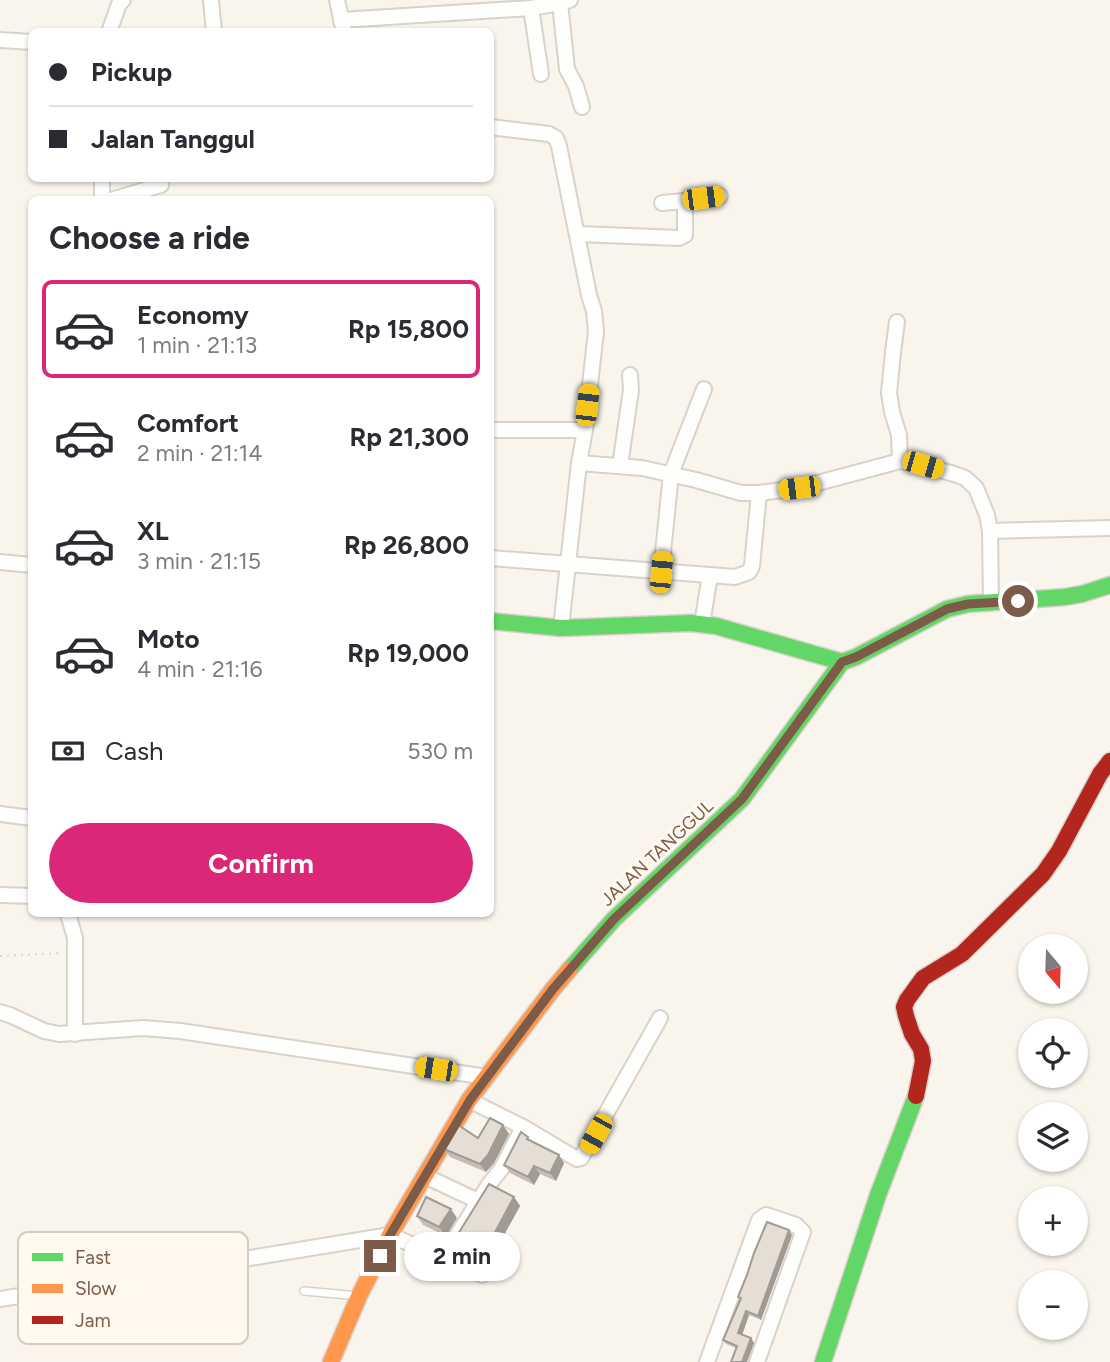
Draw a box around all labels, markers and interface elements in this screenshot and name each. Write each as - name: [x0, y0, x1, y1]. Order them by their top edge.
- text: Pickup: [91, 56, 172, 88]
- text: Jalan Tanggul: [91, 123, 255, 155]
- car: [681, 185, 726, 211]
- text: Choose a ride: [49, 219, 250, 257]
- icon: car: [53, 298, 116, 361]
- text: Economy: [137, 299, 249, 331]
- text: Rp 15,800: [348, 313, 469, 345]
- text: 1 min · 21:13: [137, 331, 257, 359]
- car: [575, 383, 600, 427]
- icon: car: [53, 406, 116, 469]
- text: Comfort: [137, 407, 239, 439]
- text: Rp 21,300: [350, 421, 469, 453]
- text: 2 min · 21:14: [137, 439, 262, 467]
- car: [900, 449, 947, 481]
- car: [777, 475, 822, 501]
- icon: car: [53, 514, 116, 577]
- text: XL: [137, 515, 169, 547]
- text: Rp 26,800: [344, 529, 469, 561]
- text: 3 min · 21:15: [137, 547, 261, 575]
- car: [649, 550, 674, 594]
- route start: [1002, 585, 1034, 617]
- icon: car: [53, 622, 116, 685]
- text: Moto: [137, 623, 200, 655]
- text: Rp 19,000: [347, 637, 469, 669]
- text: 4 min · 21:16: [137, 655, 263, 683]
- icon: cash: [49, 732, 87, 770]
- text: Cash: [105, 735, 164, 767]
- text: 530 m: [407, 737, 473, 765]
- street label: JALAN TANGGUL: [596, 795, 718, 911]
- button: Confirm: [49, 823, 473, 903]
- north arrow: [1018, 934, 1088, 1004]
- map controls: [1018, 934, 1088, 1340]
- button: locate: [1018, 1018, 1088, 1088]
- car: [414, 1055, 459, 1083]
- button: layers: [1018, 1102, 1088, 1172]
- car: [577, 1111, 616, 1157]
- button: +: [1018, 1186, 1088, 1256]
- legend: [18, 1232, 248, 1344]
- callout: 2 min: [404, 1232, 520, 1280]
- route end: [364, 1240, 396, 1272]
- text: 2 min: [433, 1242, 491, 1270]
- text: Fast: [75, 1246, 111, 1269]
- button: −: [1018, 1270, 1088, 1340]
- text: Slow: [75, 1277, 117, 1300]
- text: Jam: [75, 1309, 111, 1332]

